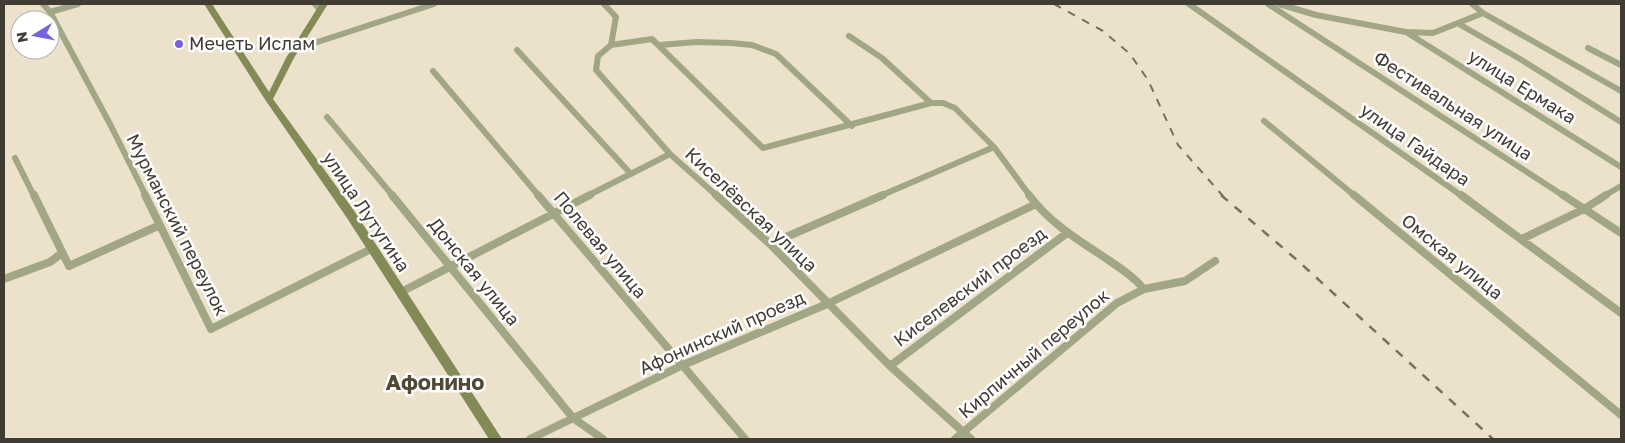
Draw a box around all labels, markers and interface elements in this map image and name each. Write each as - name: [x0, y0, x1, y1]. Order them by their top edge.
- north arrow: [10, 10, 60, 60]
- text: N: [12, 31, 31, 44]
- place label: Мечеть Ислам: [189, 32, 315, 54]
- marker: Мечеть Ислам: [173, 38, 185, 50]
- street label: улица Ермака: [1465, 44, 1580, 128]
- street label: Фестивальная улица: [1370, 46, 1537, 165]
- street label: улица Гайдара: [1356, 98, 1475, 190]
- street label: Мурманский переулок: [122, 130, 233, 319]
- street label: Киселёвская улица: [681, 142, 822, 276]
- street label: улица Лутугина: [319, 147, 415, 276]
- street label: Полевая улица: [550, 186, 652, 302]
- street label: Омская улица: [1398, 209, 1508, 304]
- street label: Донская улица: [425, 213, 525, 330]
- street label: Киселевский проезд: [889, 222, 1050, 351]
- street label: Кирпичный переулок: [954, 284, 1113, 423]
- street label: Афонинский проезд: [635, 286, 808, 379]
- district label: Афонино: [385, 368, 485, 395]

